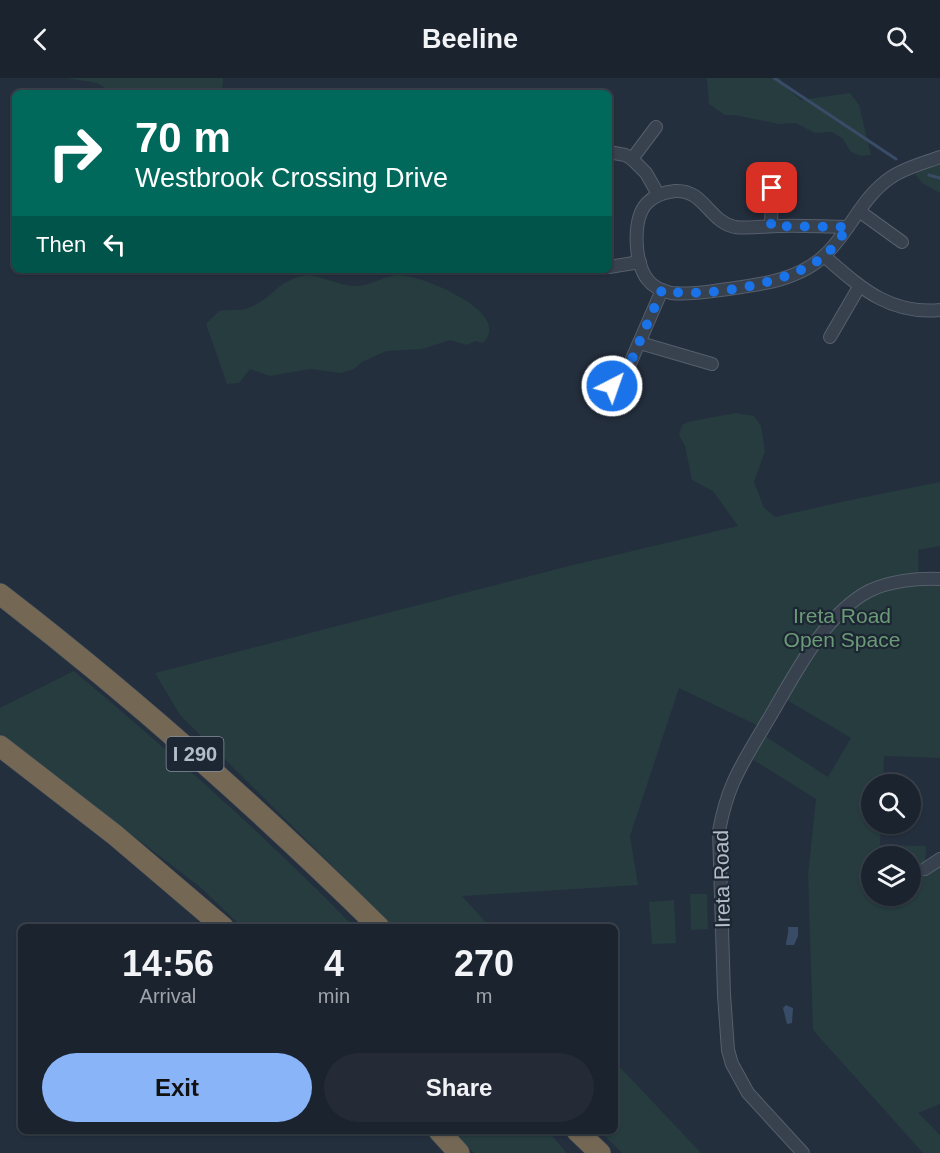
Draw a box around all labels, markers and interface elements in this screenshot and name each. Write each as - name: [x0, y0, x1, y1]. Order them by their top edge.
- icon: back: [24, 23, 57, 56]
- icon: search: [883, 23, 916, 56]
- text: Beeline: [422, 24, 518, 54]
- icon: right: [36, 114, 114, 192]
- text: 70 m: [135, 114, 231, 161]
- pin: [746, 162, 797, 213]
- text: Westbrook Crossing Drive: [135, 163, 448, 193]
- icon: arrive: [755, 171, 788, 204]
- icon: left: [98, 228, 131, 261]
- text: Then: [36, 232, 86, 257]
- position arrow: [580, 354, 644, 418]
- park label: Ireta Road Open Space: [784, 604, 900, 651]
- road number: I 290: [166, 737, 224, 771]
- map controls: [861, 774, 921, 906]
- button: search: [861, 774, 921, 834]
- street label: Ireta Road: [709, 830, 734, 928]
- button: layers: [861, 846, 921, 906]
- text: 14:56: [122, 943, 214, 984]
- text: 4: [324, 943, 344, 984]
- text: 270: [454, 943, 514, 984]
- text: Arrival: [140, 985, 196, 1007]
- text: min: [318, 985, 350, 1007]
- text: m: [476, 985, 492, 1007]
- button: Exit: [42, 1053, 312, 1122]
- button: Share: [324, 1053, 594, 1122]

